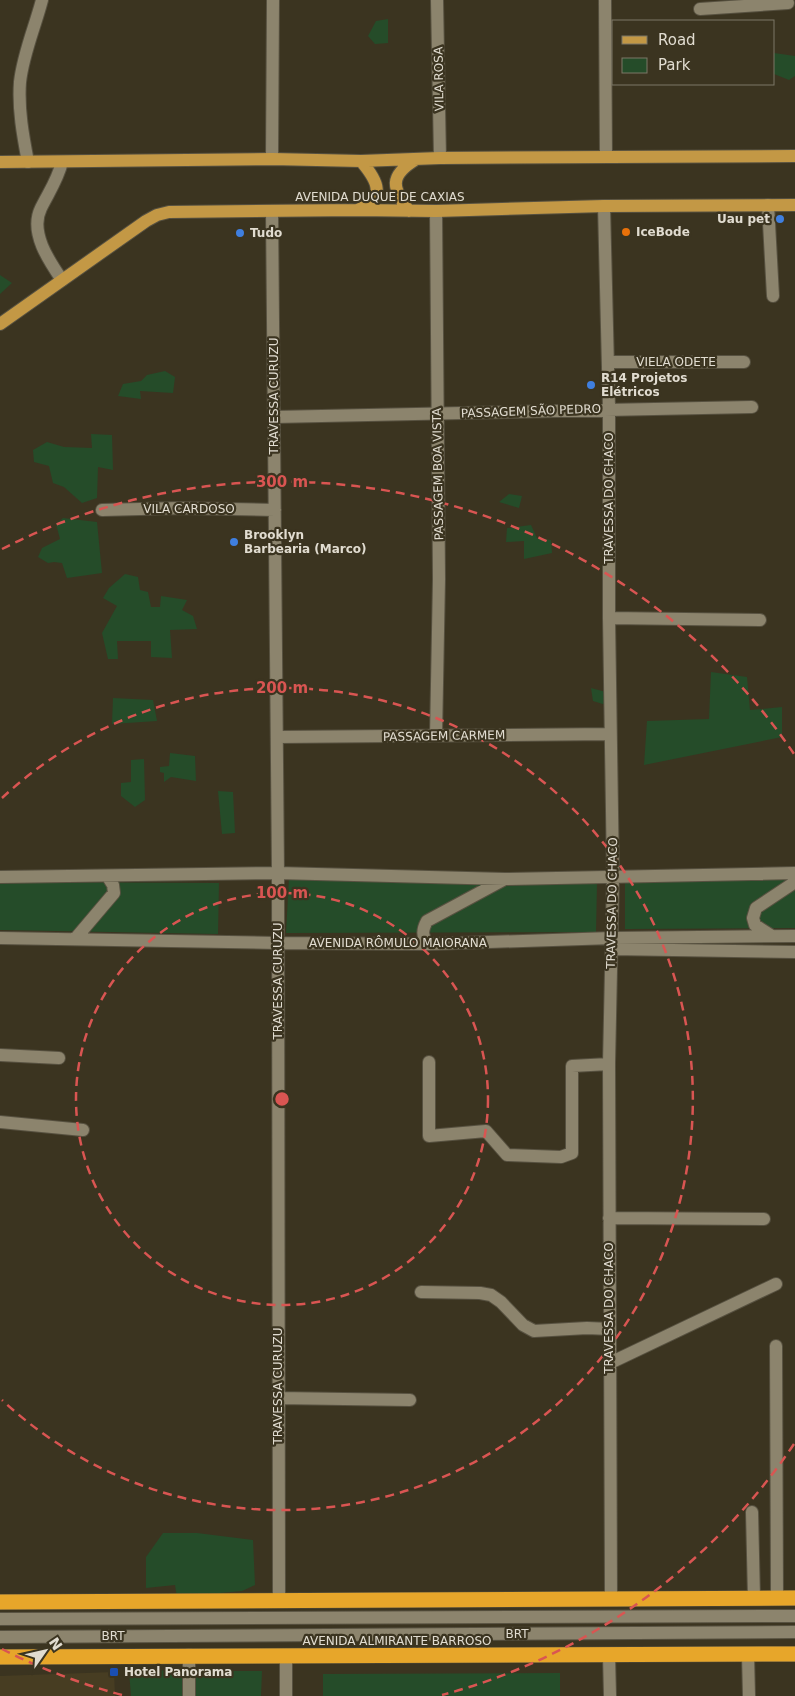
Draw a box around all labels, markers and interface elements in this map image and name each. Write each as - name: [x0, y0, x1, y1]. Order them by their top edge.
- legend: [612, 20, 775, 85]
- text: Road: [658, 31, 696, 49]
- street label: VILA ROSA: [431, 46, 447, 111]
- text: Park: [658, 56, 691, 74]
- street label: AVENIDA DUQUE DE CAXIAS: [295, 190, 465, 204]
- place label: Uau pet: [717, 212, 770, 226]
- marker: Uau pet: [774, 213, 786, 225]
- place label: IceBode: [636, 225, 690, 239]
- place label: Tudo: [250, 226, 282, 240]
- marker: IceBode: [620, 226, 632, 238]
- marker: Tudo: [234, 227, 246, 239]
- street label: TRAVESSA CURUZU: [267, 338, 281, 455]
- street label: VIELA ODETE: [636, 355, 716, 369]
- place label: R14 Projetos Elétricos: [601, 371, 687, 399]
- marker: R14 Projetos Elétricos: [585, 379, 597, 391]
- street label: PASSAGEM SÃO PEDRO: [461, 401, 601, 420]
- street label: PASSAGEM BOA VISTA: [430, 407, 446, 540]
- street label: TRAVESSA DO CHACO: [602, 432, 616, 565]
- text: 300 m: [256, 473, 308, 491]
- street label: VILA CARDOSO: [143, 502, 235, 516]
- place label: Brooklyn Barbearia (Marco): [244, 528, 367, 556]
- marker: Brooklyn Barbearia (Marco): [228, 536, 240, 548]
- text: 200 m: [256, 679, 308, 697]
- street label: PASSAGEM CARMEM: [383, 728, 505, 744]
- street label: TRAVESSA DO CHACO: [604, 837, 620, 970]
- text: 100 m: [256, 884, 308, 902]
- street label: TRAVESSA CURUZU: [271, 923, 285, 1040]
- street label: AVENIDA RÔMULO MAIORANA: [309, 935, 488, 950]
- centre of rings: [273, 1090, 291, 1108]
- street label: TRAVESSA DO CHACO: [602, 1242, 616, 1375]
- street label: TRAVESSA CURUZU: [271, 1328, 285, 1445]
- north arrow: [20, 1626, 70, 1676]
- street label: BRT: [505, 1627, 529, 1641]
- street label: BRT: [101, 1629, 125, 1643]
- text: N: [46, 1634, 66, 1653]
- street label: AVENIDA ALMIRANTE BARROSO: [303, 1634, 491, 1648]
- place label: Hotel Panorama: [124, 1665, 232, 1679]
- marker: Hotel Panorama: [108, 1666, 120, 1678]

